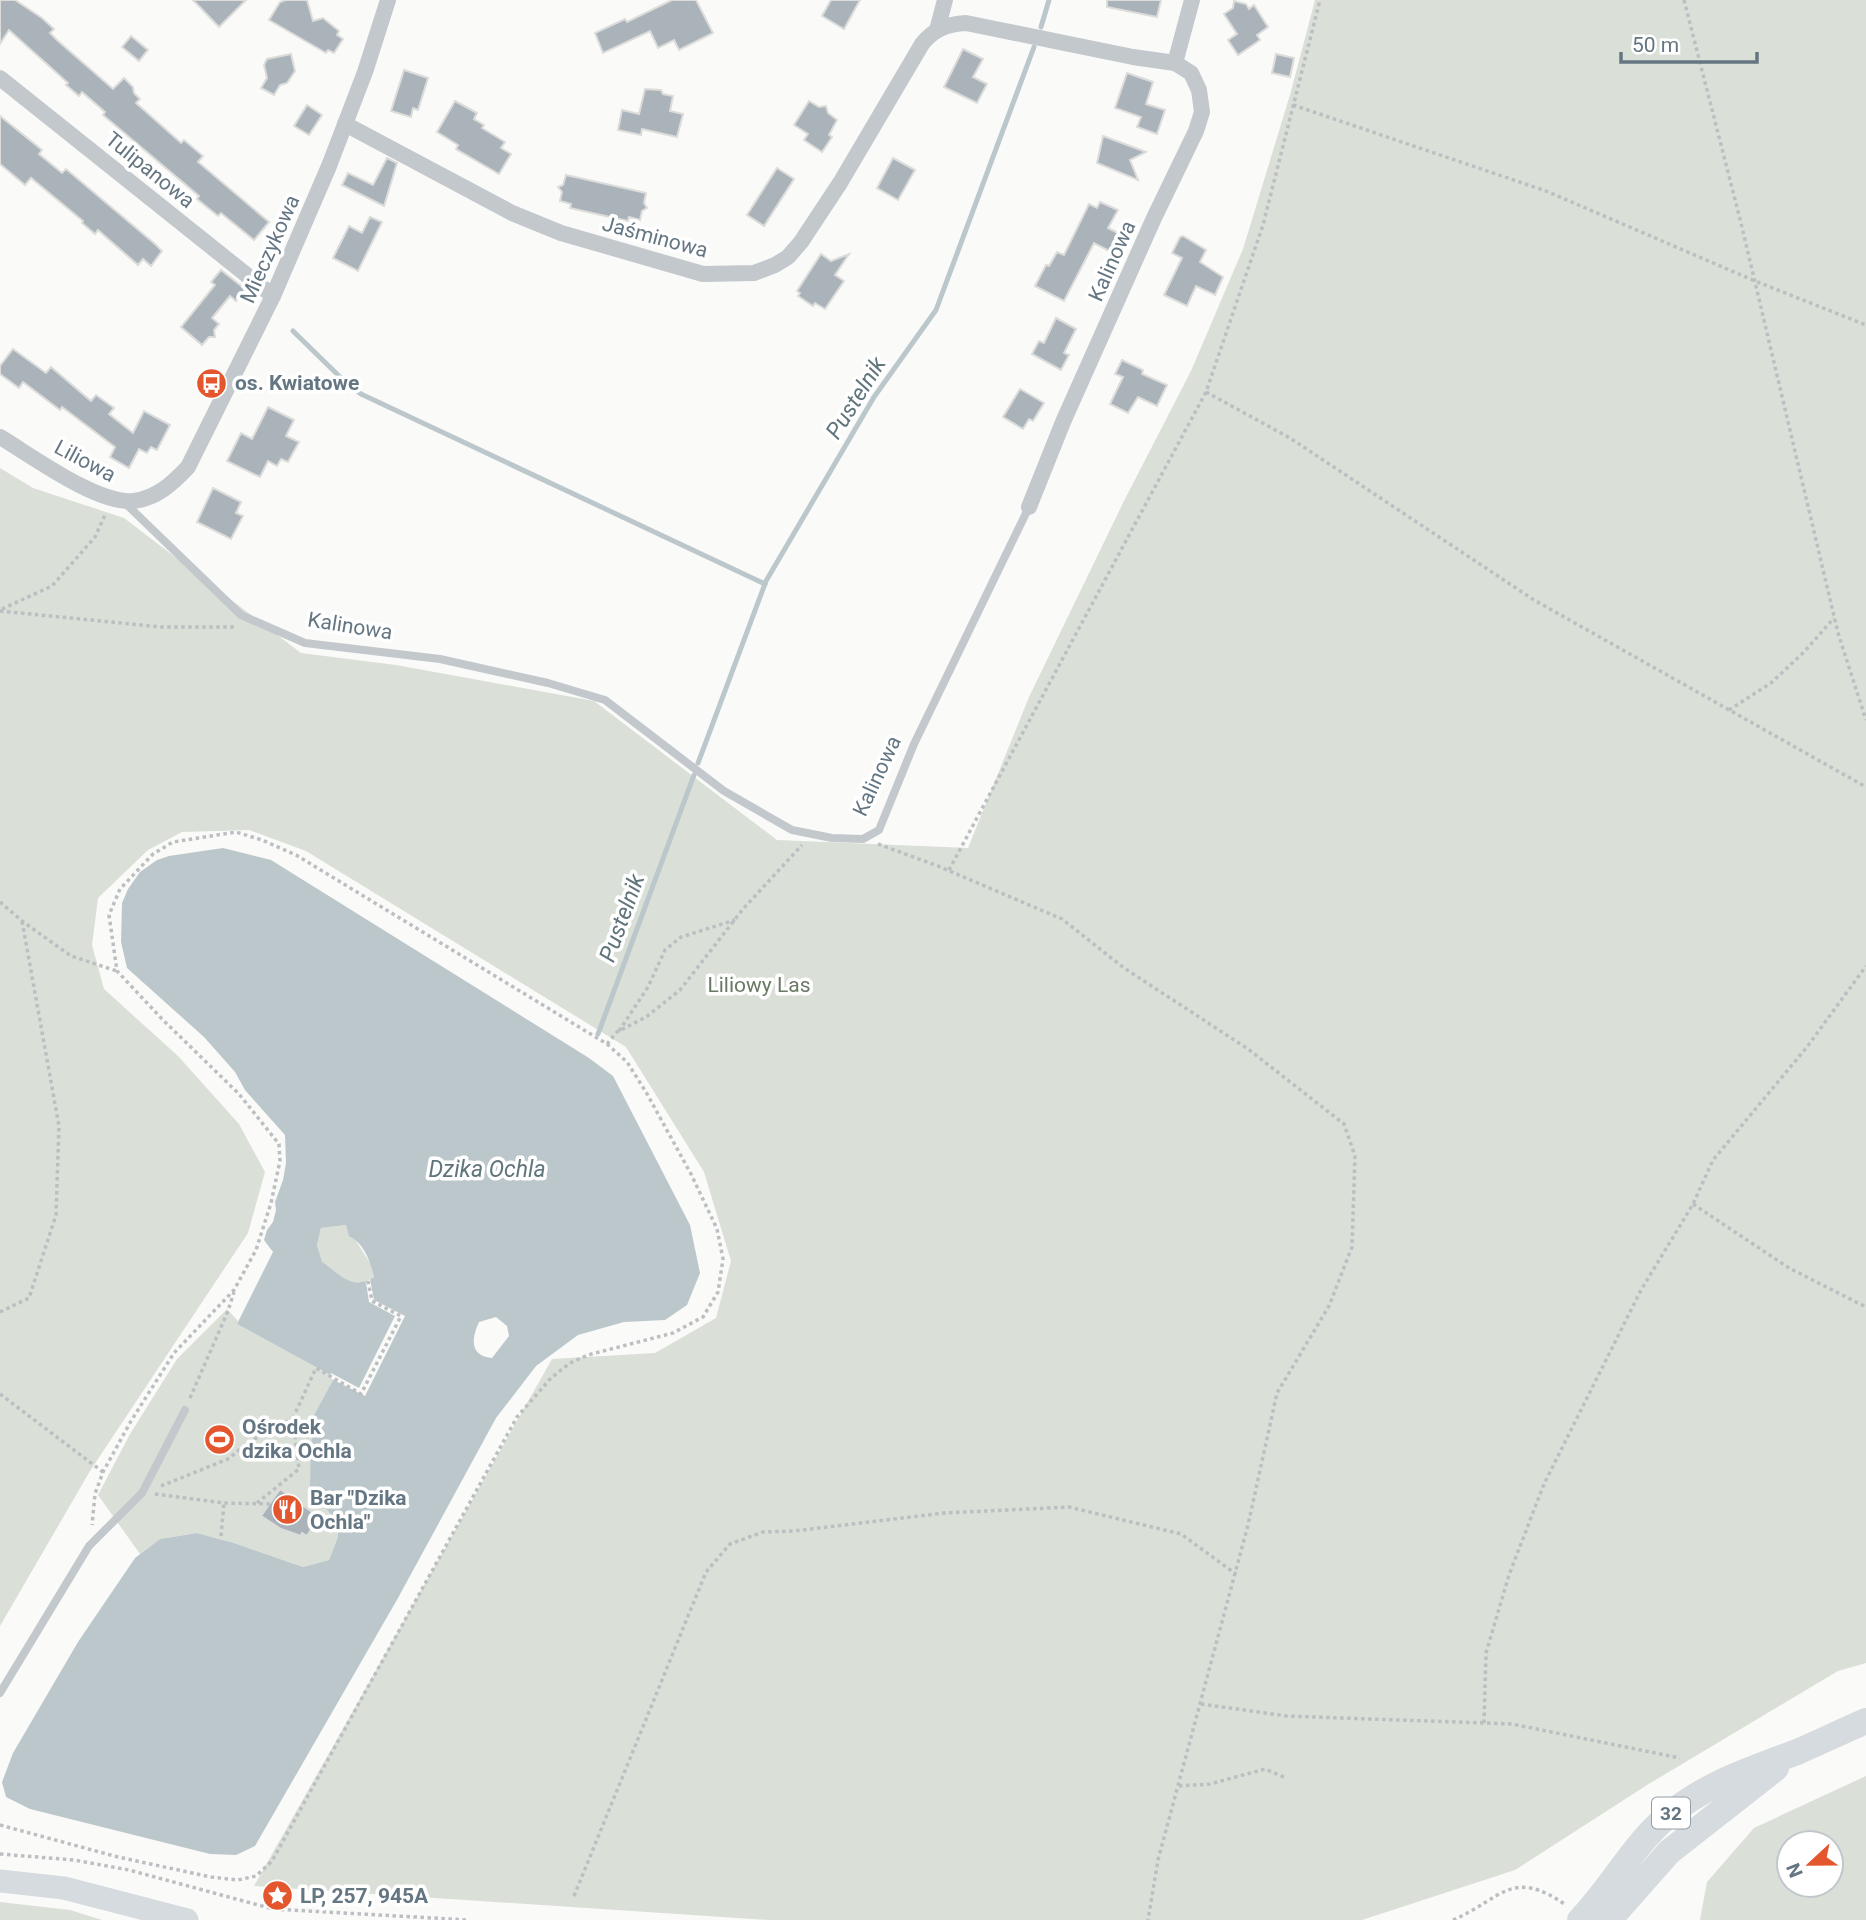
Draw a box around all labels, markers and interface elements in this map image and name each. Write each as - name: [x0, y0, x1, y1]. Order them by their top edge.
- scale bar: [1621, 21, 1758, 65]
- text: 50 m: [1632, 33, 1679, 57]
- street label: Tulipanowa: [101, 127, 199, 213]
- street label: Mieczykowa: [235, 191, 305, 307]
- street label: Jaśminowa: [600, 211, 710, 263]
- street label: Kalinowa: [1084, 217, 1140, 305]
- water label: Pustelnik: [820, 351, 892, 444]
- bus stop icon: os. Kwiatowe: [195, 366, 229, 400]
- place label: os. Kwiatowe: [235, 371, 359, 395]
- street label: Liliowa: [50, 435, 120, 487]
- street label: Kalinowa: [306, 607, 394, 645]
- street label: Kalinowa: [848, 732, 906, 820]
- water label: Pustelnik: [594, 870, 651, 966]
- park label: Liliowy Las: [707, 973, 811, 997]
- water label: Dzika Ochla: [428, 1156, 546, 1183]
- place label: Ośrodek dzika Ochla: [242, 1415, 352, 1463]
- sports icon: Ośrodek dzika Ochla: [202, 1422, 236, 1456]
- place label: Bar "Dzika Ochla": [310, 1486, 407, 1534]
- restaurant icon: Bar "Dzika Ochla": [270, 1493, 304, 1527]
- road number: 32: [1652, 1798, 1690, 1828]
- north arrow: [1775, 1829, 1845, 1899]
- text: N: [1782, 1860, 1808, 1881]
- place icon: LP, 257, 945A: [260, 1879, 294, 1913]
- place label: LP, 257, 945A: [300, 1884, 429, 1908]

